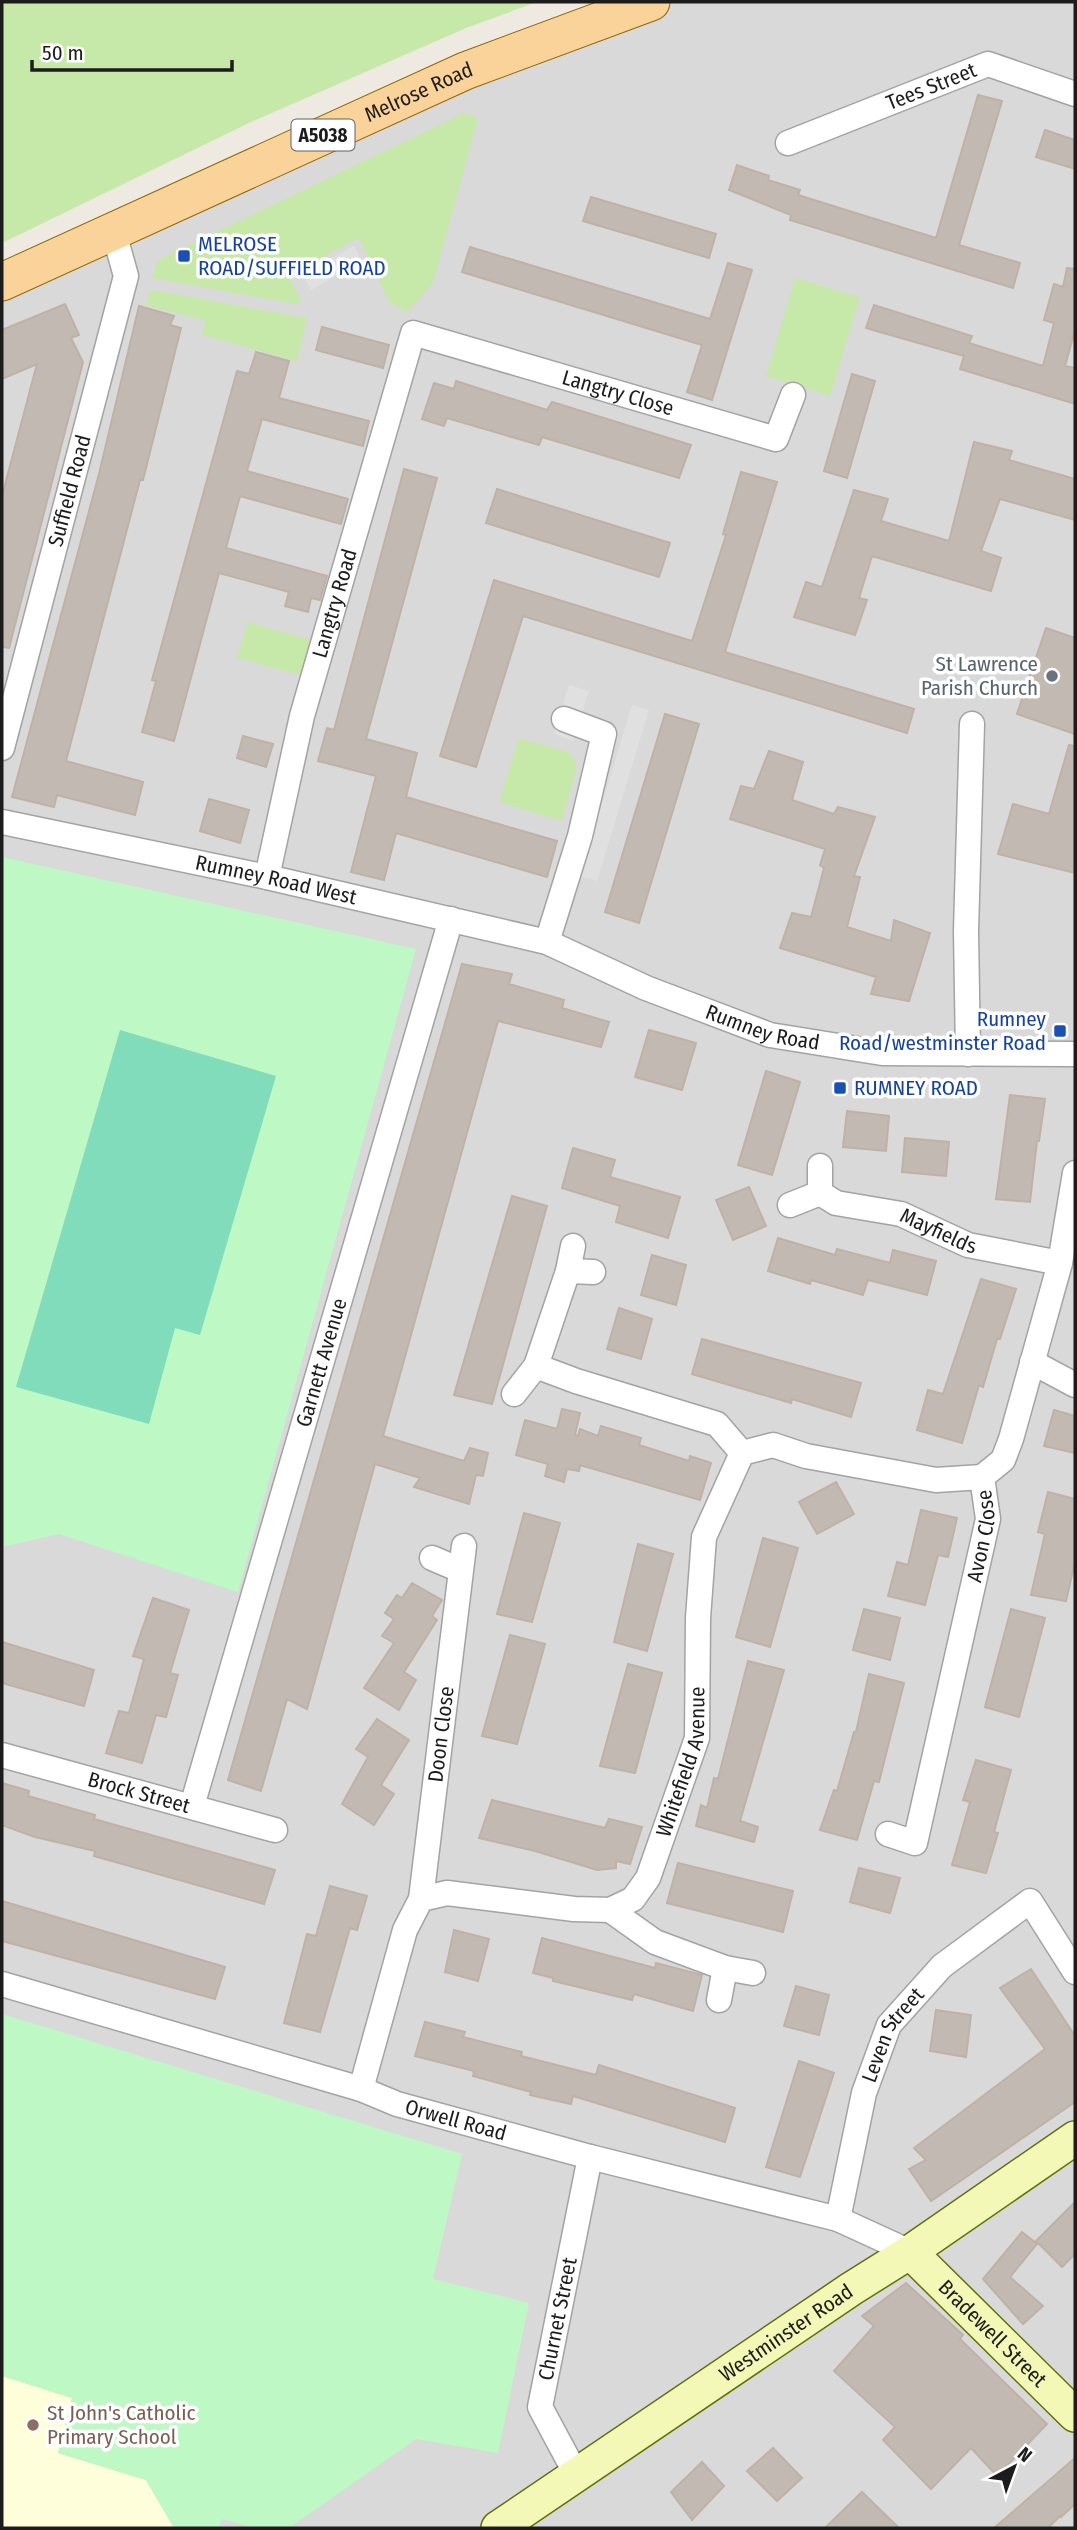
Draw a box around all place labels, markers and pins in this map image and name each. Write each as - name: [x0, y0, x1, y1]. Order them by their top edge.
- place label: MELROSE ROAD/SUFFIELD ROAD: [198, 231, 386, 281]
- marker: MELROSE ROAD/SUFFIELD ROAD: [176, 248, 192, 264]
- place label: St Lawrence Parish Church: [921, 651, 1038, 701]
- marker: St Lawrence Parish Church: [1044, 668, 1060, 684]
- place label: Rumney Road/westminster Road: [839, 1006, 1047, 1056]
- marker: Rumney Road/westminster Road: [1052, 1023, 1068, 1039]
- place label: RUMNEY ROAD: [854, 1075, 978, 1101]
- marker: RUMNEY ROAD: [832, 1080, 848, 1096]
- place label: St John's Catholic Primary School: [47, 2400, 195, 2450]
- marker: St John's Catholic Primary School: [25, 2417, 41, 2433]

